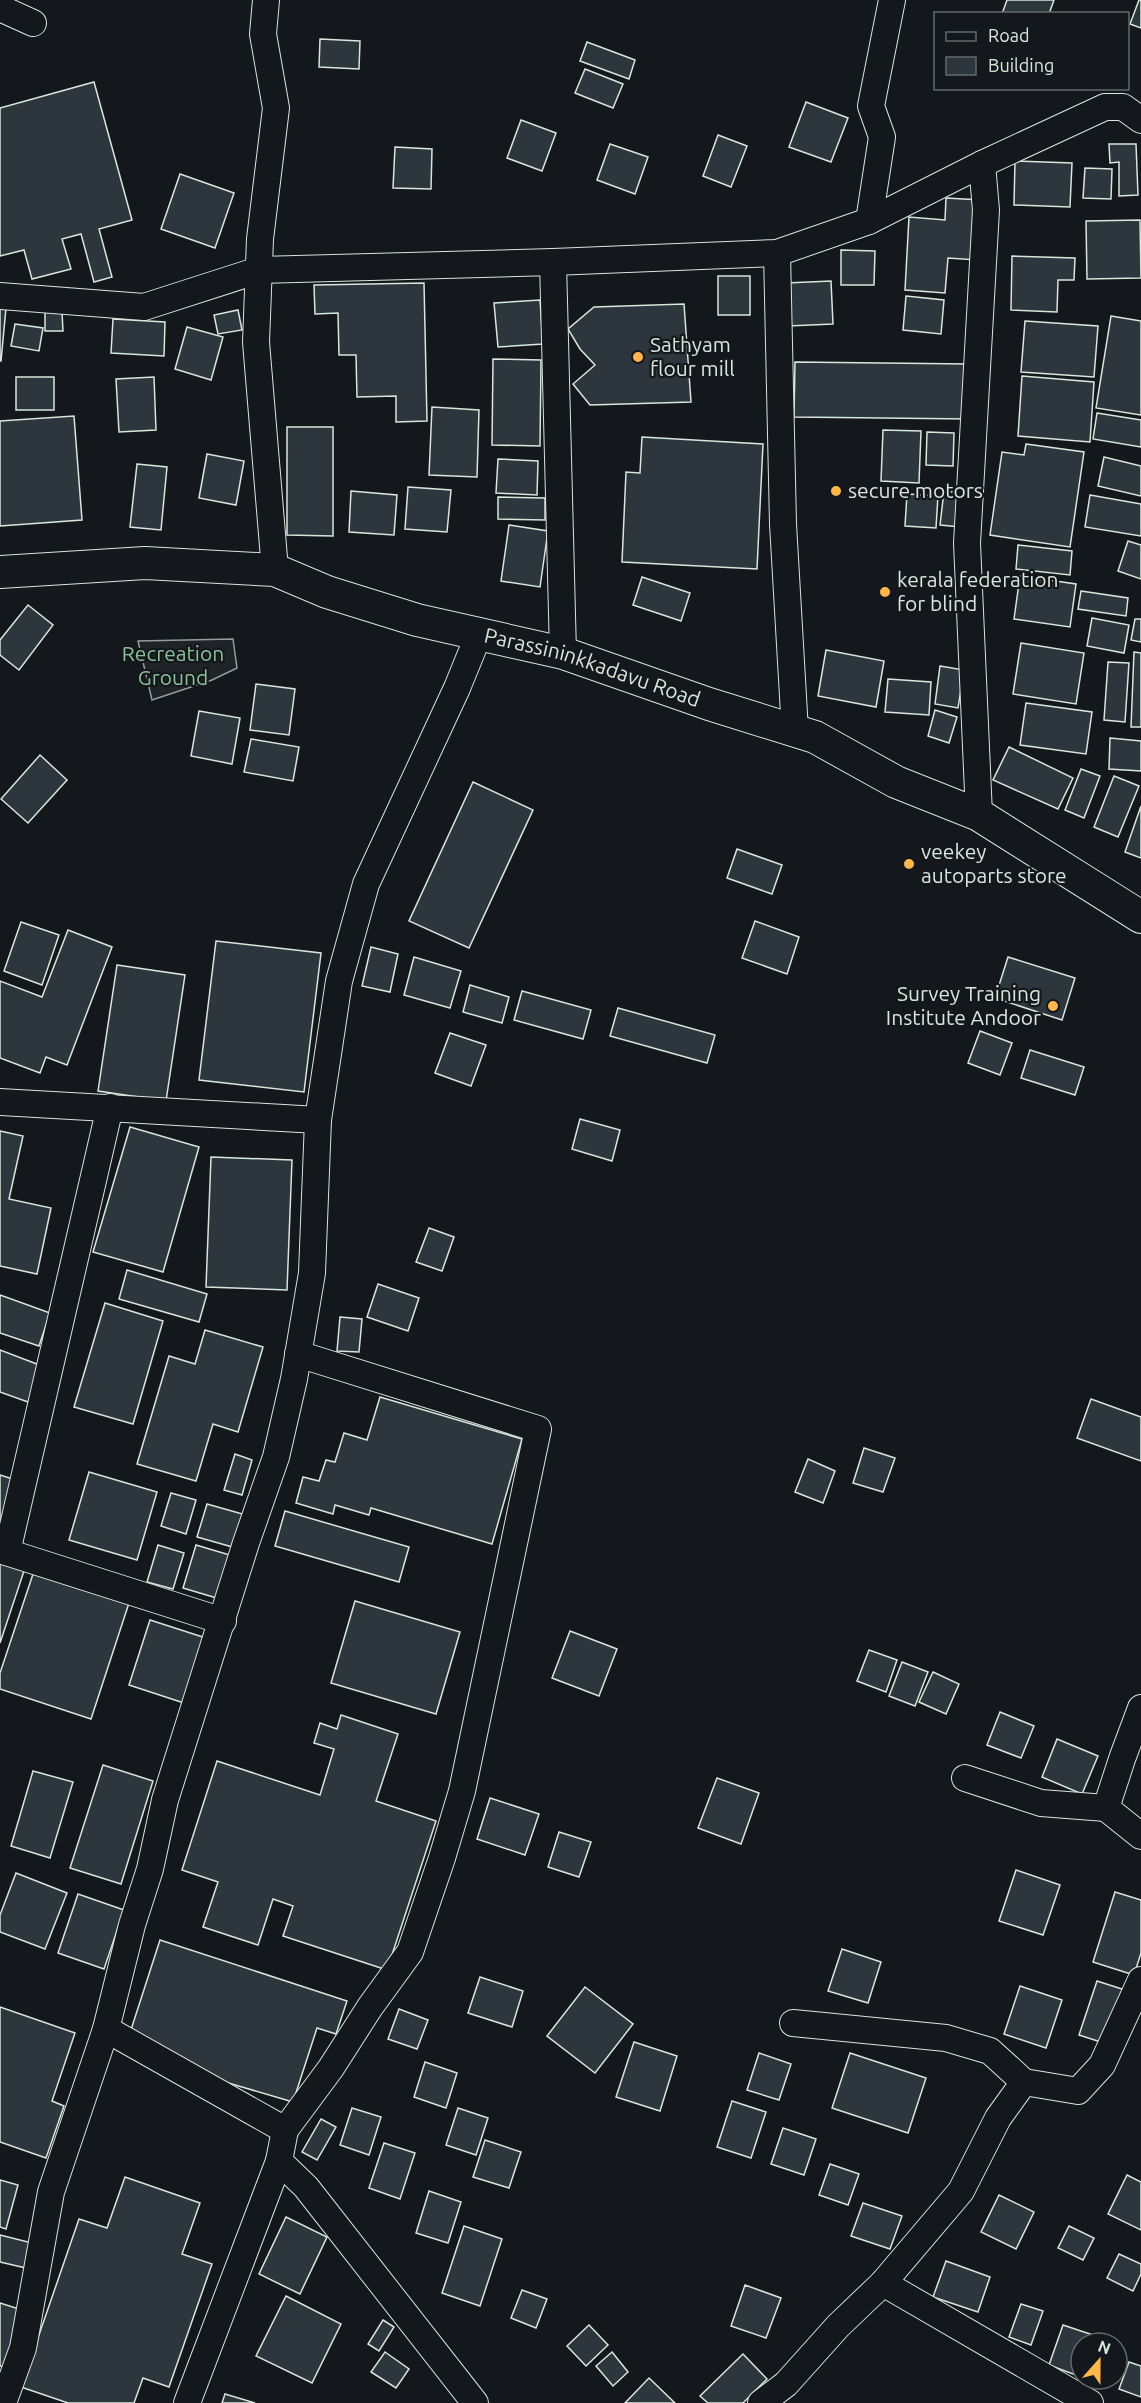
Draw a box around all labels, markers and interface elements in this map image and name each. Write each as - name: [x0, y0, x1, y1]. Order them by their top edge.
- legend: [934, 12, 1129, 90]
- text: Road: [988, 25, 1030, 45]
- text: Building: [988, 55, 1054, 75]
- place label: Sathyam flour mill: [650, 332, 735, 380]
- marker: Sathyam flour mill: [631, 350, 645, 364]
- place label: secure motors: [848, 478, 983, 502]
- marker: secure motors: [829, 484, 843, 498]
- place label: kerala federation for blind: [897, 567, 1059, 615]
- marker: kerala federation for blind: [878, 585, 892, 599]
- street label: Parassininkkadavu Road: [482, 623, 704, 711]
- park label: Recreation Ground: [122, 641, 224, 689]
- place label: veekey autoparts store: [921, 839, 1067, 887]
- marker: veekey autoparts store: [902, 857, 916, 871]
- place label: Survey Training Institute Andoor: [886, 981, 1041, 1029]
- marker: Survey Training Institute Andoor: [1046, 999, 1060, 1013]
- north arrow: [1069, 2331, 1129, 2391]
- text: N: [1096, 2336, 1113, 2358]

